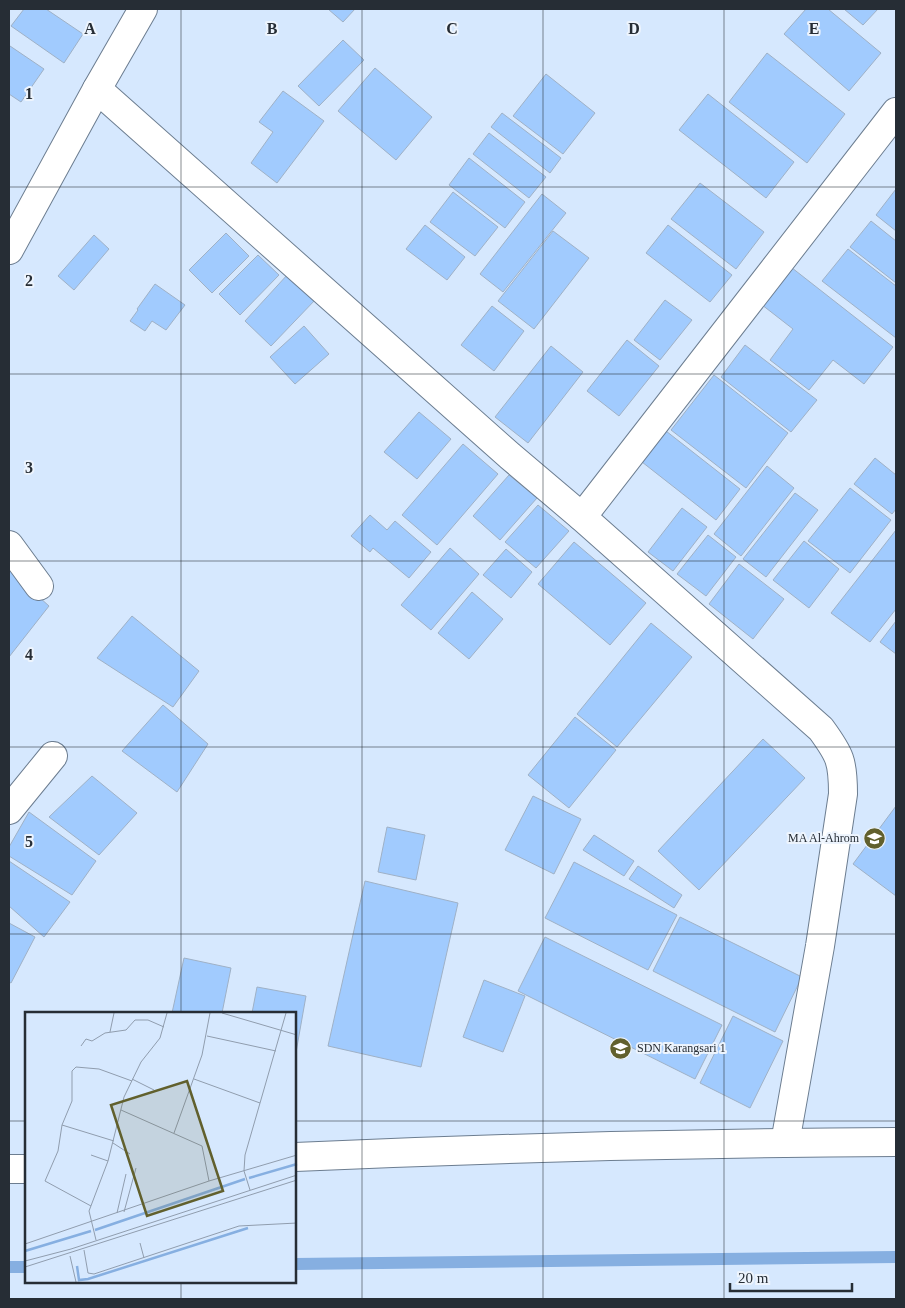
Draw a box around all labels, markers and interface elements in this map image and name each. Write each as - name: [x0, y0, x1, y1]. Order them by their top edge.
- text: A: [84, 20, 96, 37]
- text: B: [267, 20, 278, 37]
- text: C: [446, 20, 458, 37]
- text: D: [628, 20, 640, 37]
- text: E: [809, 20, 819, 37]
- text: 1: [25, 85, 33, 102]
- text: 2: [25, 272, 33, 289]
- text: 3: [25, 459, 33, 476]
- text: 4: [25, 646, 33, 663]
- school or university icon: MA Al-Ahrom: [863, 826, 887, 850]
- place label: MA Al-Ahrom: [788, 831, 860, 845]
- text: 5: [25, 833, 33, 850]
- inset map: [25, 1012, 296, 1283]
- school or university icon: SDN Karangsari 1: [609, 1036, 633, 1060]
- place label: SDN Karangsari 1: [637, 1041, 726, 1055]
- scale bar: [730, 1260, 852, 1292]
- text: 20 m: [738, 1270, 769, 1286]

